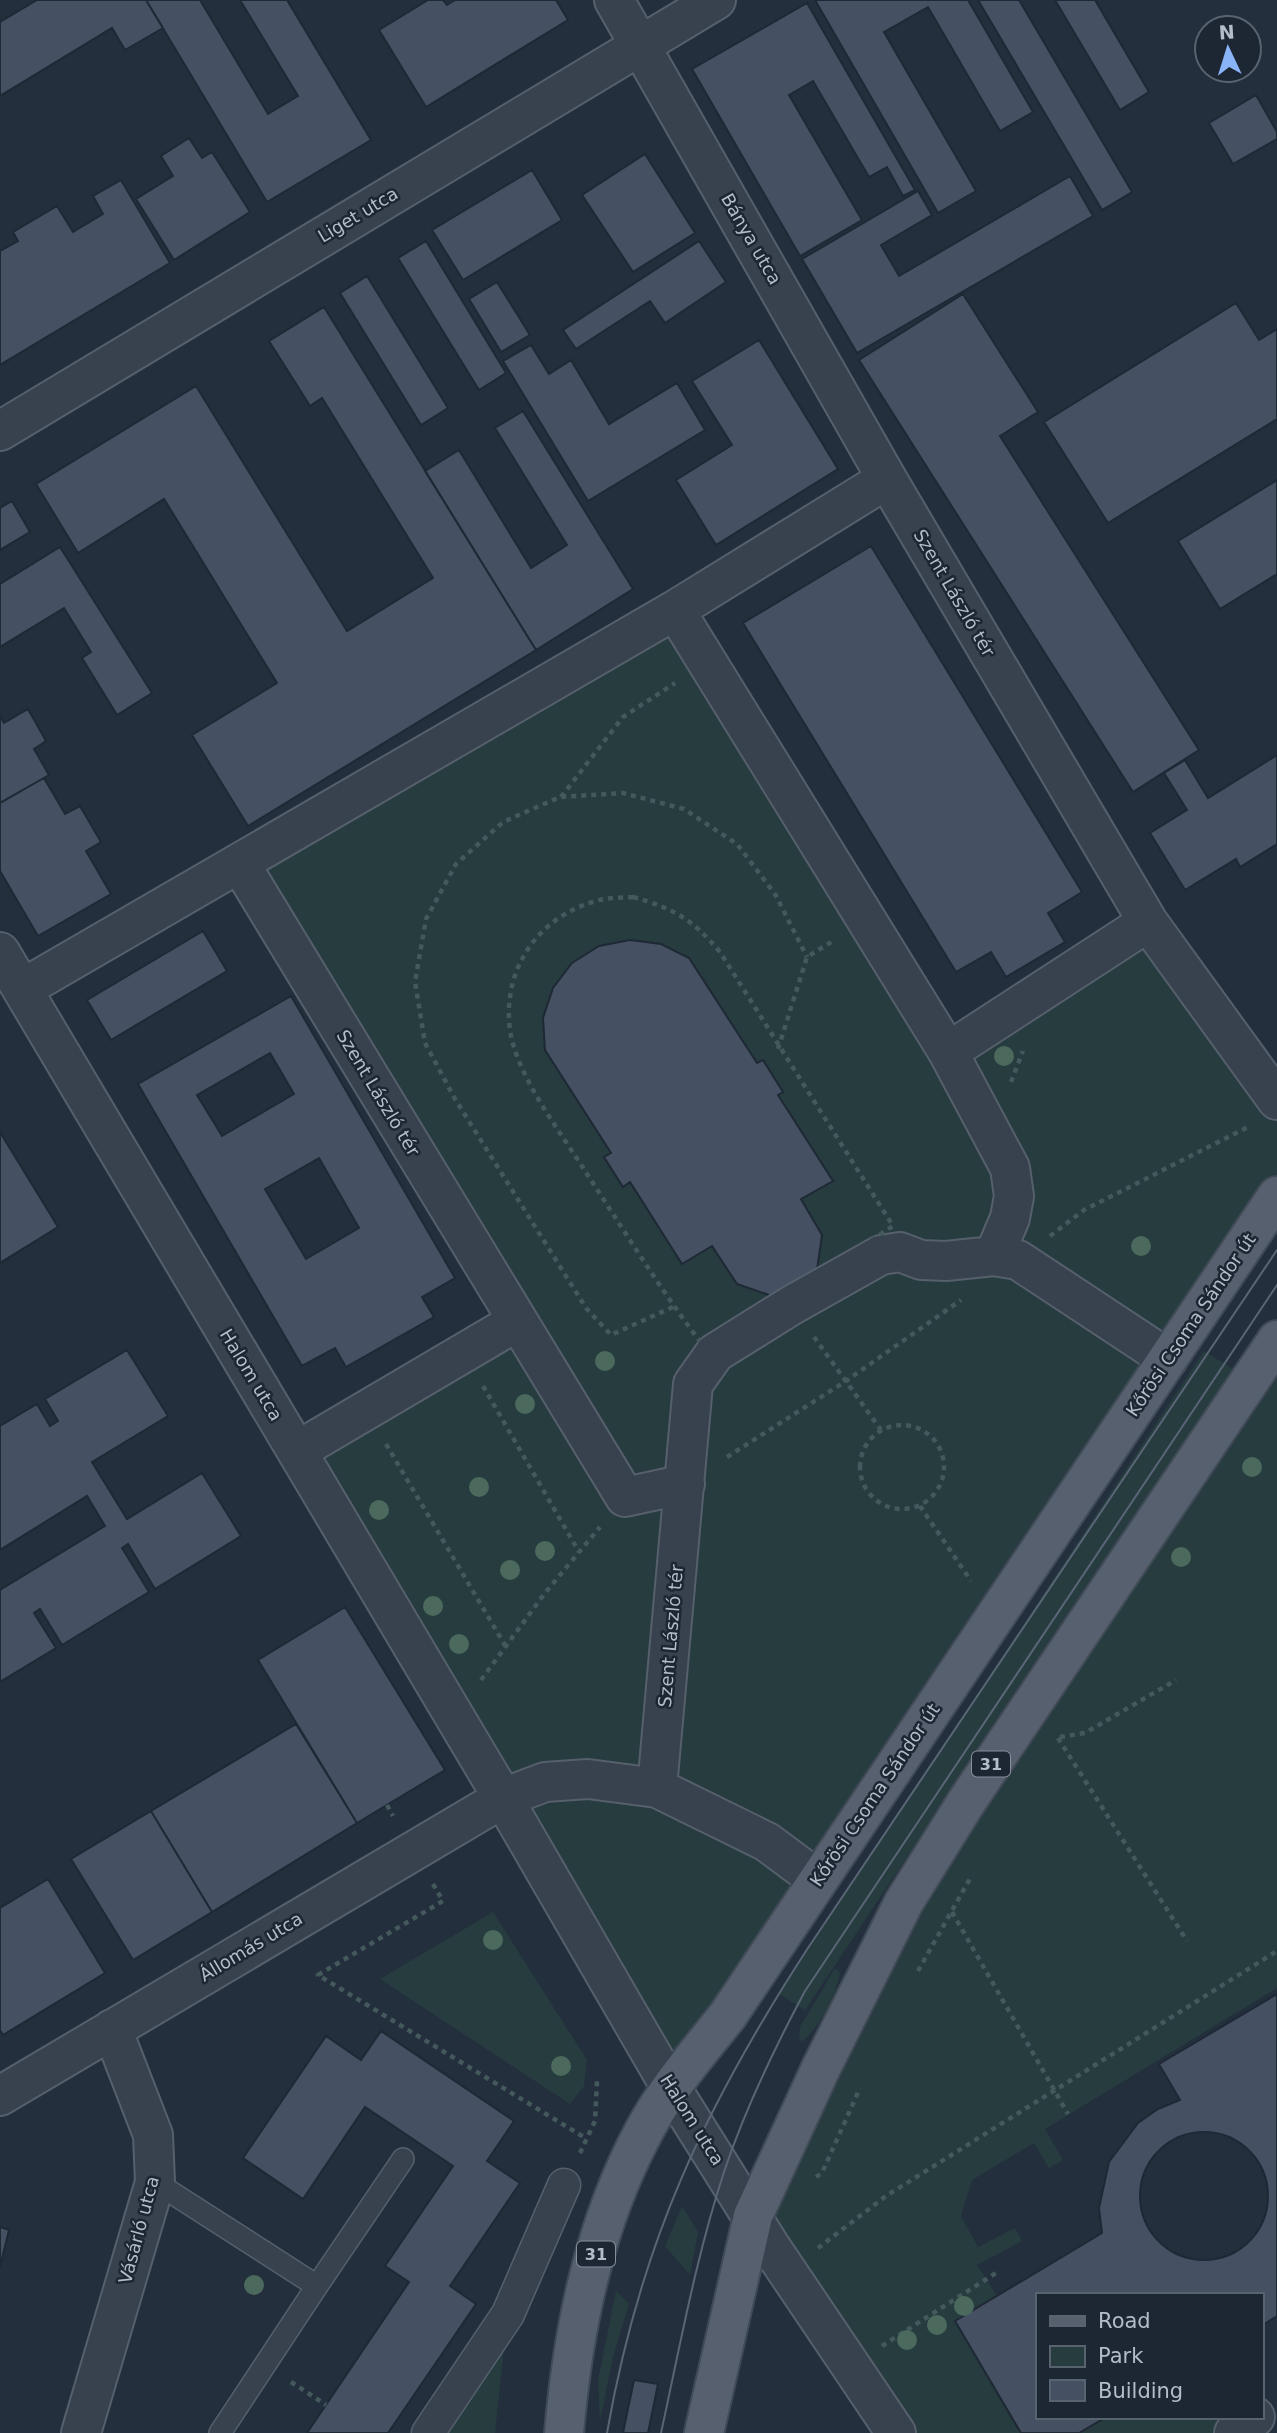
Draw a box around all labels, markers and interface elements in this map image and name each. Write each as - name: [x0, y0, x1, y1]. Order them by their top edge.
- north arrow: [1193, 14, 1263, 84]
- text: N: [1218, 21, 1236, 44]
- street label: Liget utca: [314, 182, 402, 247]
- street label: Bánya utca: [717, 190, 786, 288]
- street label: Szent László tér: [910, 525, 1000, 661]
- street label: Szent László tér: [333, 1026, 425, 1160]
- street label: Kőrösi Csoma Sándor út: [1121, 1229, 1260, 1420]
- street label: Halom utca: [216, 1325, 287, 1424]
- street label: Szent László tér: [654, 1563, 687, 1708]
- street label: Kőrösi Csoma Sándor út: [805, 1699, 944, 1890]
- road number: 31: [972, 1752, 1010, 1776]
- street label: Állomás utca: [195, 1908, 306, 1986]
- street label: Halom utca: [656, 2070, 729, 2169]
- street label: Vásárló utca: [114, 2174, 163, 2286]
- road number: 31: [577, 2242, 615, 2266]
- legend: [1036, 2293, 1263, 2419]
- text: Road: [1098, 2309, 1151, 2333]
- text: Park: [1098, 2344, 1144, 2368]
- text: Building: [1098, 2379, 1183, 2403]

